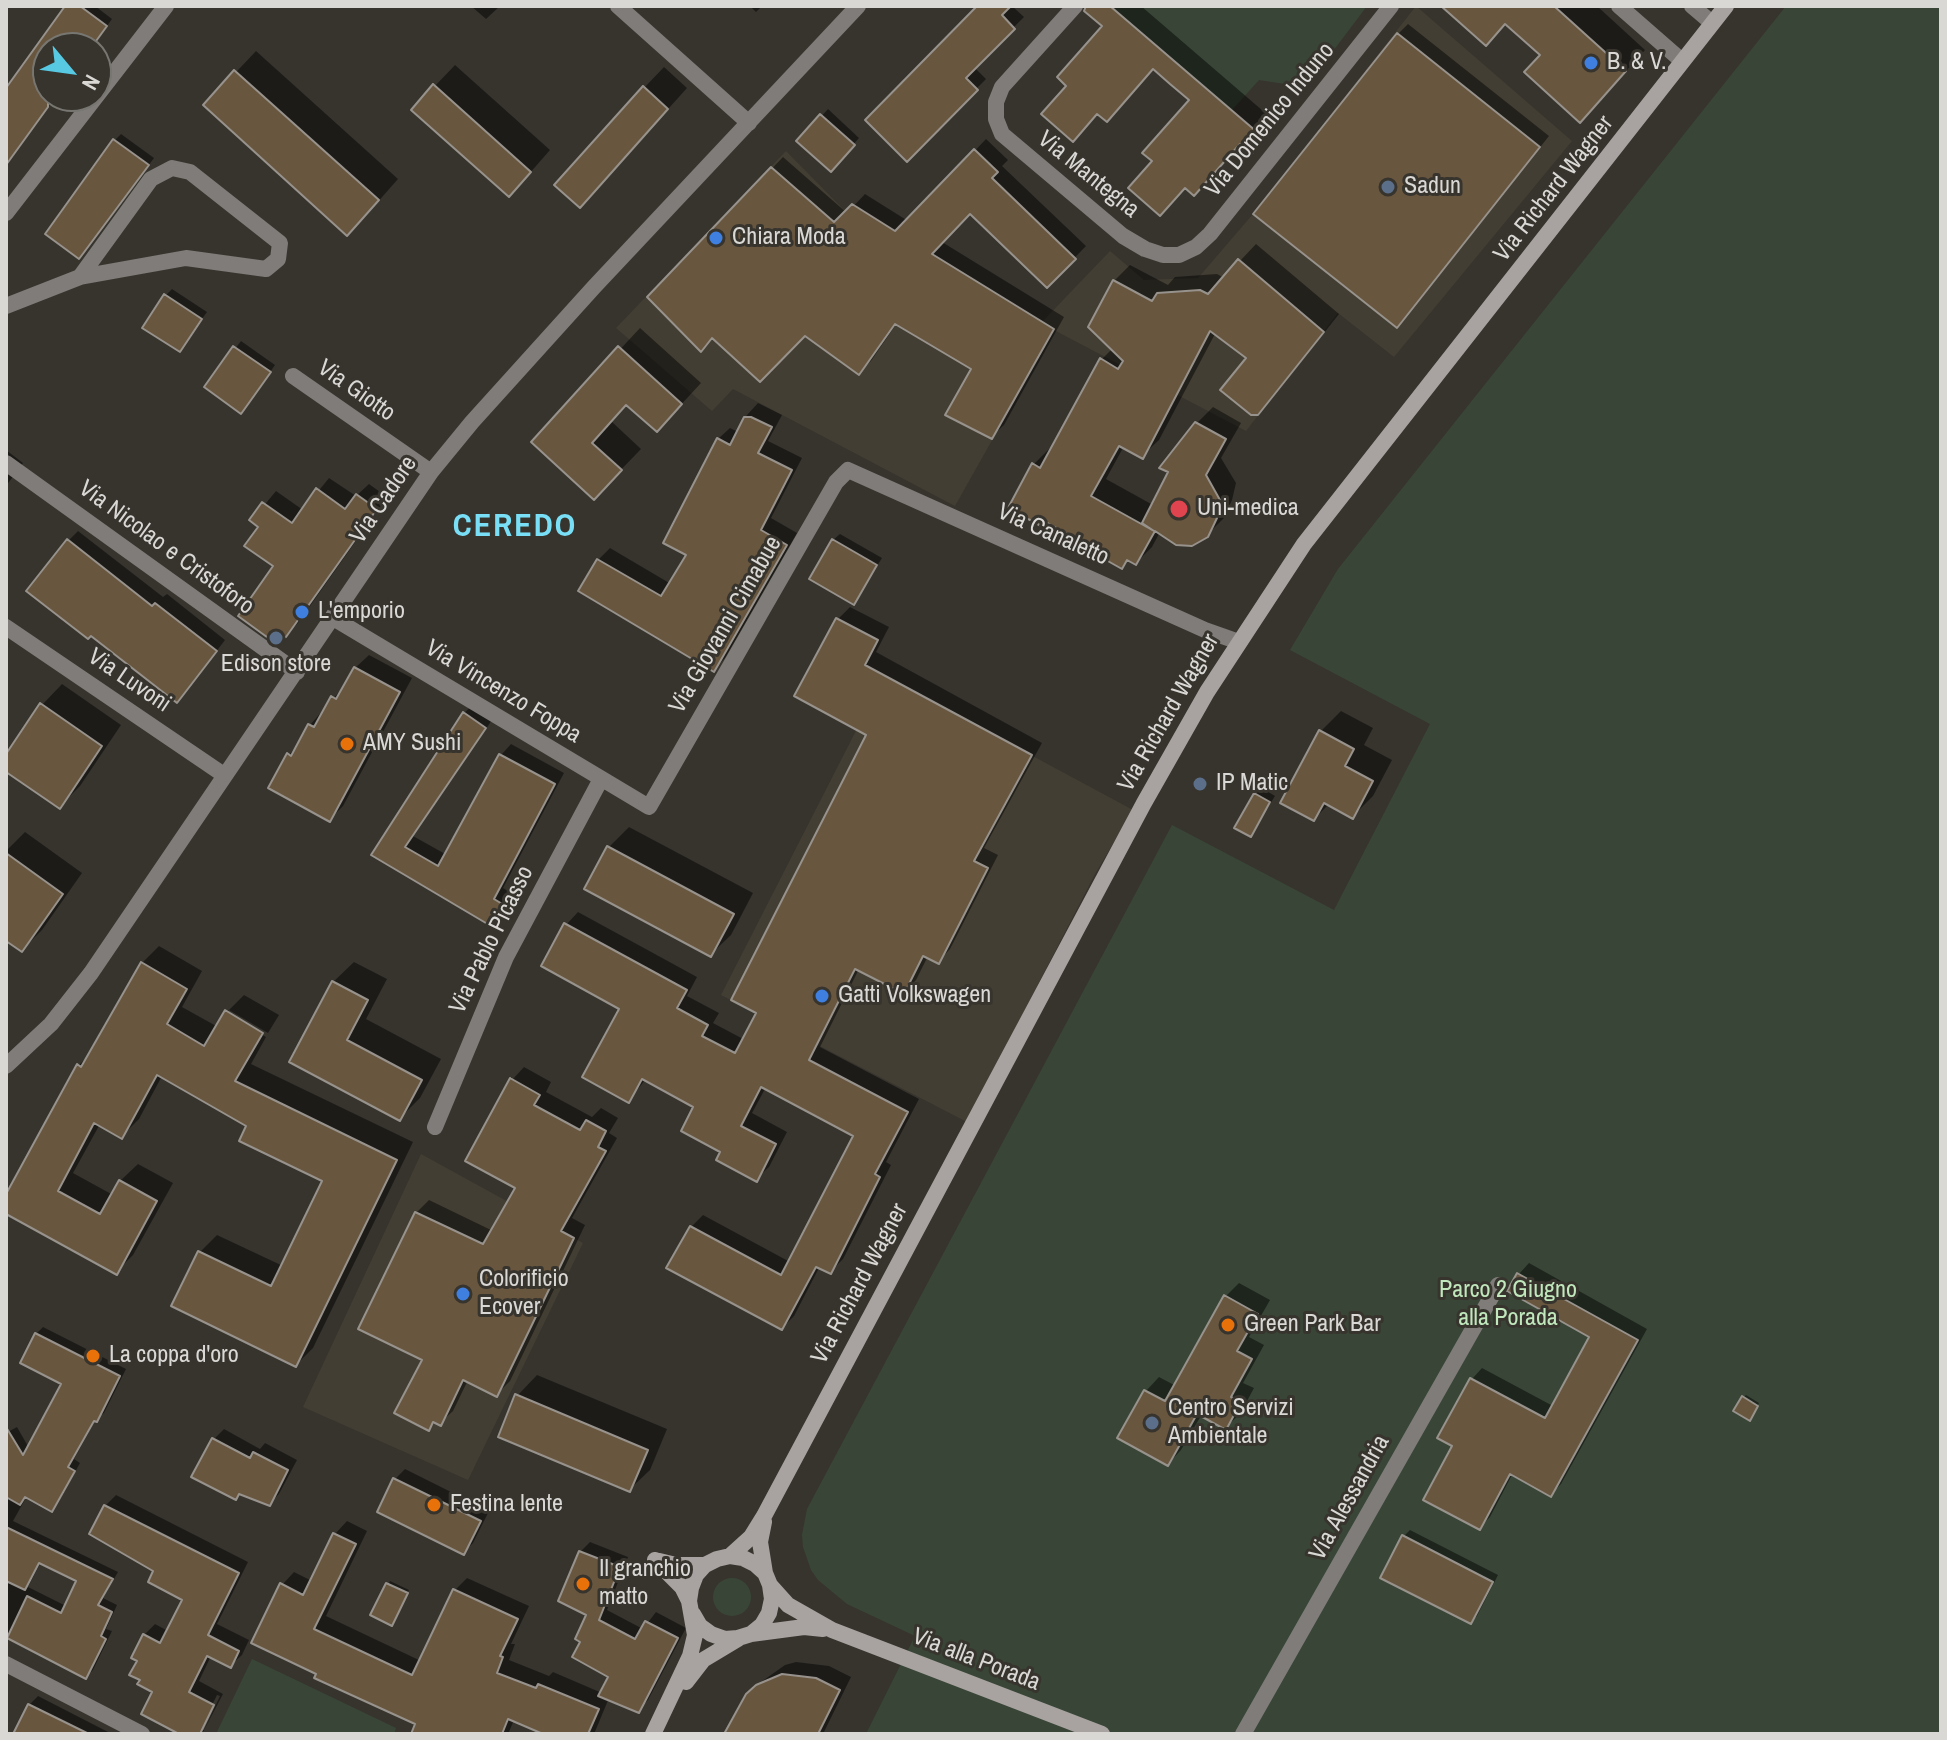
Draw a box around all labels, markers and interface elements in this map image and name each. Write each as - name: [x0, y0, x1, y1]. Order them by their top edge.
- north arrow: [32, 32, 112, 112]
- street label: Via Domenico Induno: [1199, 37, 1341, 203]
- place label: B. & V.: [1607, 49, 1666, 77]
- marker: B. & V.: [1582, 54, 1600, 72]
- text: N: [75, 70, 108, 96]
- street label: Via Richard Wagner: [1488, 110, 1620, 268]
- street label: Via Mantegna: [1031, 125, 1145, 225]
- place label: Sadun: [1404, 173, 1461, 201]
- marker: Sadun: [1379, 178, 1397, 196]
- place label: Chiara Moda: [732, 224, 846, 252]
- marker: Chiara Moda: [707, 229, 725, 247]
- street label: Via Giotto: [312, 354, 400, 428]
- street label: Via Cadore: [344, 451, 424, 549]
- street label: Via Nicolao e Cristoforo: [73, 475, 259, 621]
- place label: Uni-medica: [1197, 495, 1299, 523]
- street label: Via Canaletto: [993, 498, 1113, 572]
- marker: Uni-medica: [1168, 498, 1190, 520]
- district label: CEREDO: [453, 508, 577, 546]
- street label: Via Giovanni Cimabue: [664, 531, 788, 719]
- place label: L'emporio: [318, 598, 405, 626]
- marker: L'emporio: [293, 603, 311, 621]
- marker: Edison store: [267, 629, 285, 647]
- street label: Via Richard Wagner: [1112, 629, 1226, 797]
- street label: Via Vincenzo Foppa: [420, 634, 586, 750]
- street label: Via Luvoni: [82, 643, 176, 719]
- place label: Edison store: [221, 651, 331, 679]
- place label: AMY Sushi: [363, 730, 461, 758]
- marker: AMY Sushi: [338, 735, 356, 753]
- place label: IP Matic: [1216, 770, 1288, 798]
- marker: IP Matic: [1191, 775, 1209, 793]
- street label: Via Pablo Picasso: [444, 862, 540, 1018]
- place label: Gatti Volkswagen: [838, 982, 991, 1010]
- marker: Gatti Volkswagen: [813, 987, 831, 1005]
- street label: Via Richard Wagner: [806, 1199, 914, 1369]
- place label: Colorificio Ecover: [479, 1266, 569, 1322]
- park label: Parco 2 Giugno alla Porada: [1439, 1277, 1577, 1333]
- marker: Colorificio Ecover: [454, 1285, 472, 1303]
- place label: Green Park Bar: [1244, 1311, 1381, 1339]
- marker: Green Park Bar: [1219, 1316, 1237, 1334]
- place label: La coppa d'oro: [109, 1342, 239, 1370]
- marker: La coppa d'oro: [84, 1347, 102, 1365]
- place label: Centro Servizi Ambientale: [1168, 1395, 1294, 1451]
- marker: Centro Servizi Ambientale: [1143, 1414, 1161, 1432]
- street label: Via Alessandria: [1304, 1430, 1396, 1566]
- place label: Festina lente: [450, 1491, 563, 1519]
- marker: Festina lente: [425, 1496, 443, 1514]
- place label: Il granchio matto: [599, 1556, 691, 1612]
- marker: Il granchio matto: [574, 1575, 592, 1593]
- street label: Via alla Porada: [908, 1623, 1044, 1697]

